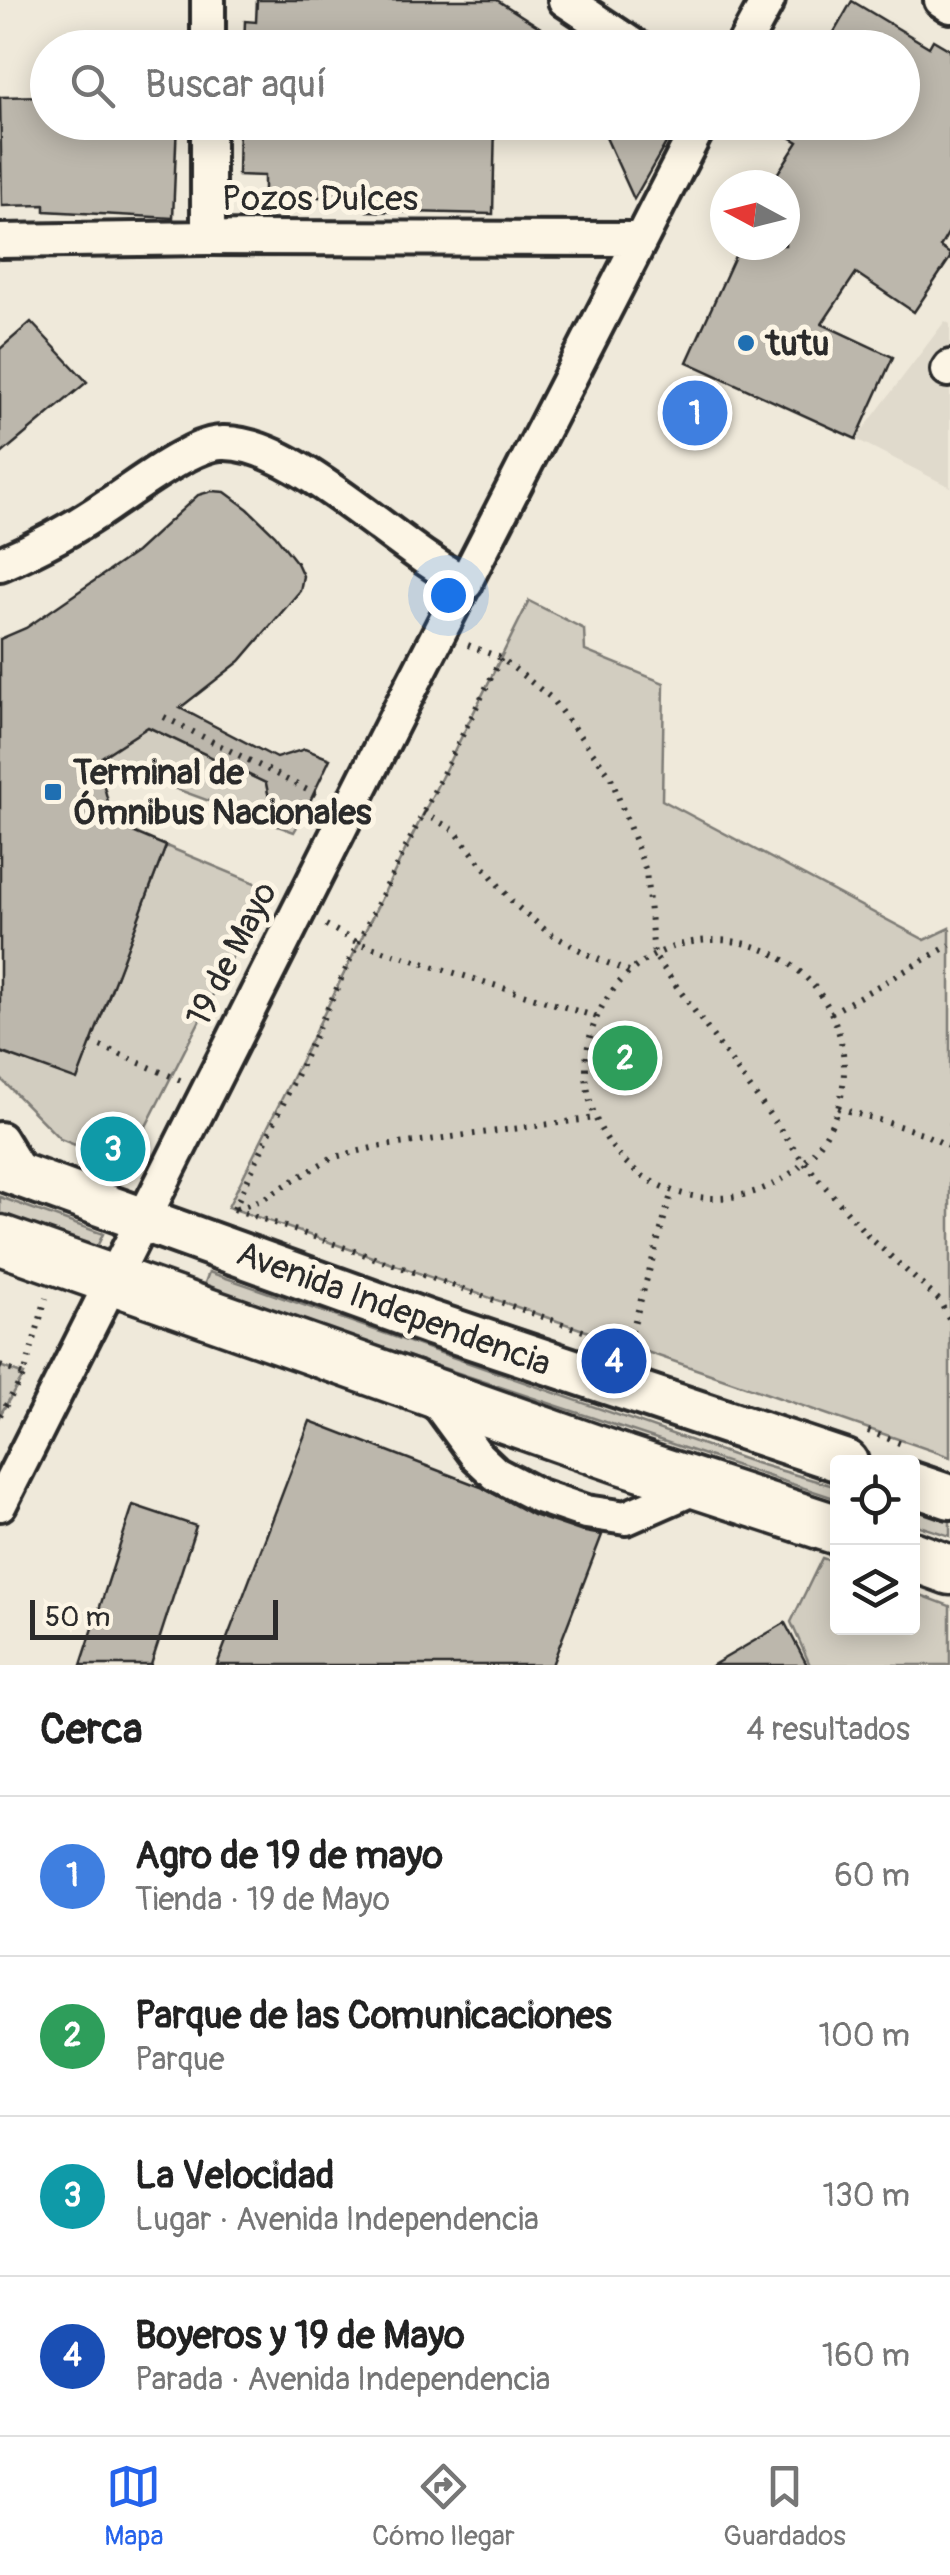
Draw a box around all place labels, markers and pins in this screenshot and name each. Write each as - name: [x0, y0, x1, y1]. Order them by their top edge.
- place label: tutu: [764, 322, 829, 366]
- marker: tutu: [735, 332, 757, 354]
- pin: 1: [662, 376, 728, 450]
- place label: Terminal de Ómnibus Nacionales: [73, 751, 372, 835]
- marker: Terminal de Ómnibus Nacionales: [42, 781, 64, 803]
- pin: 2: [592, 1020, 658, 1096]
- pin: 3: [80, 1112, 146, 1186]
- pin: 4: [582, 1324, 646, 1398]

